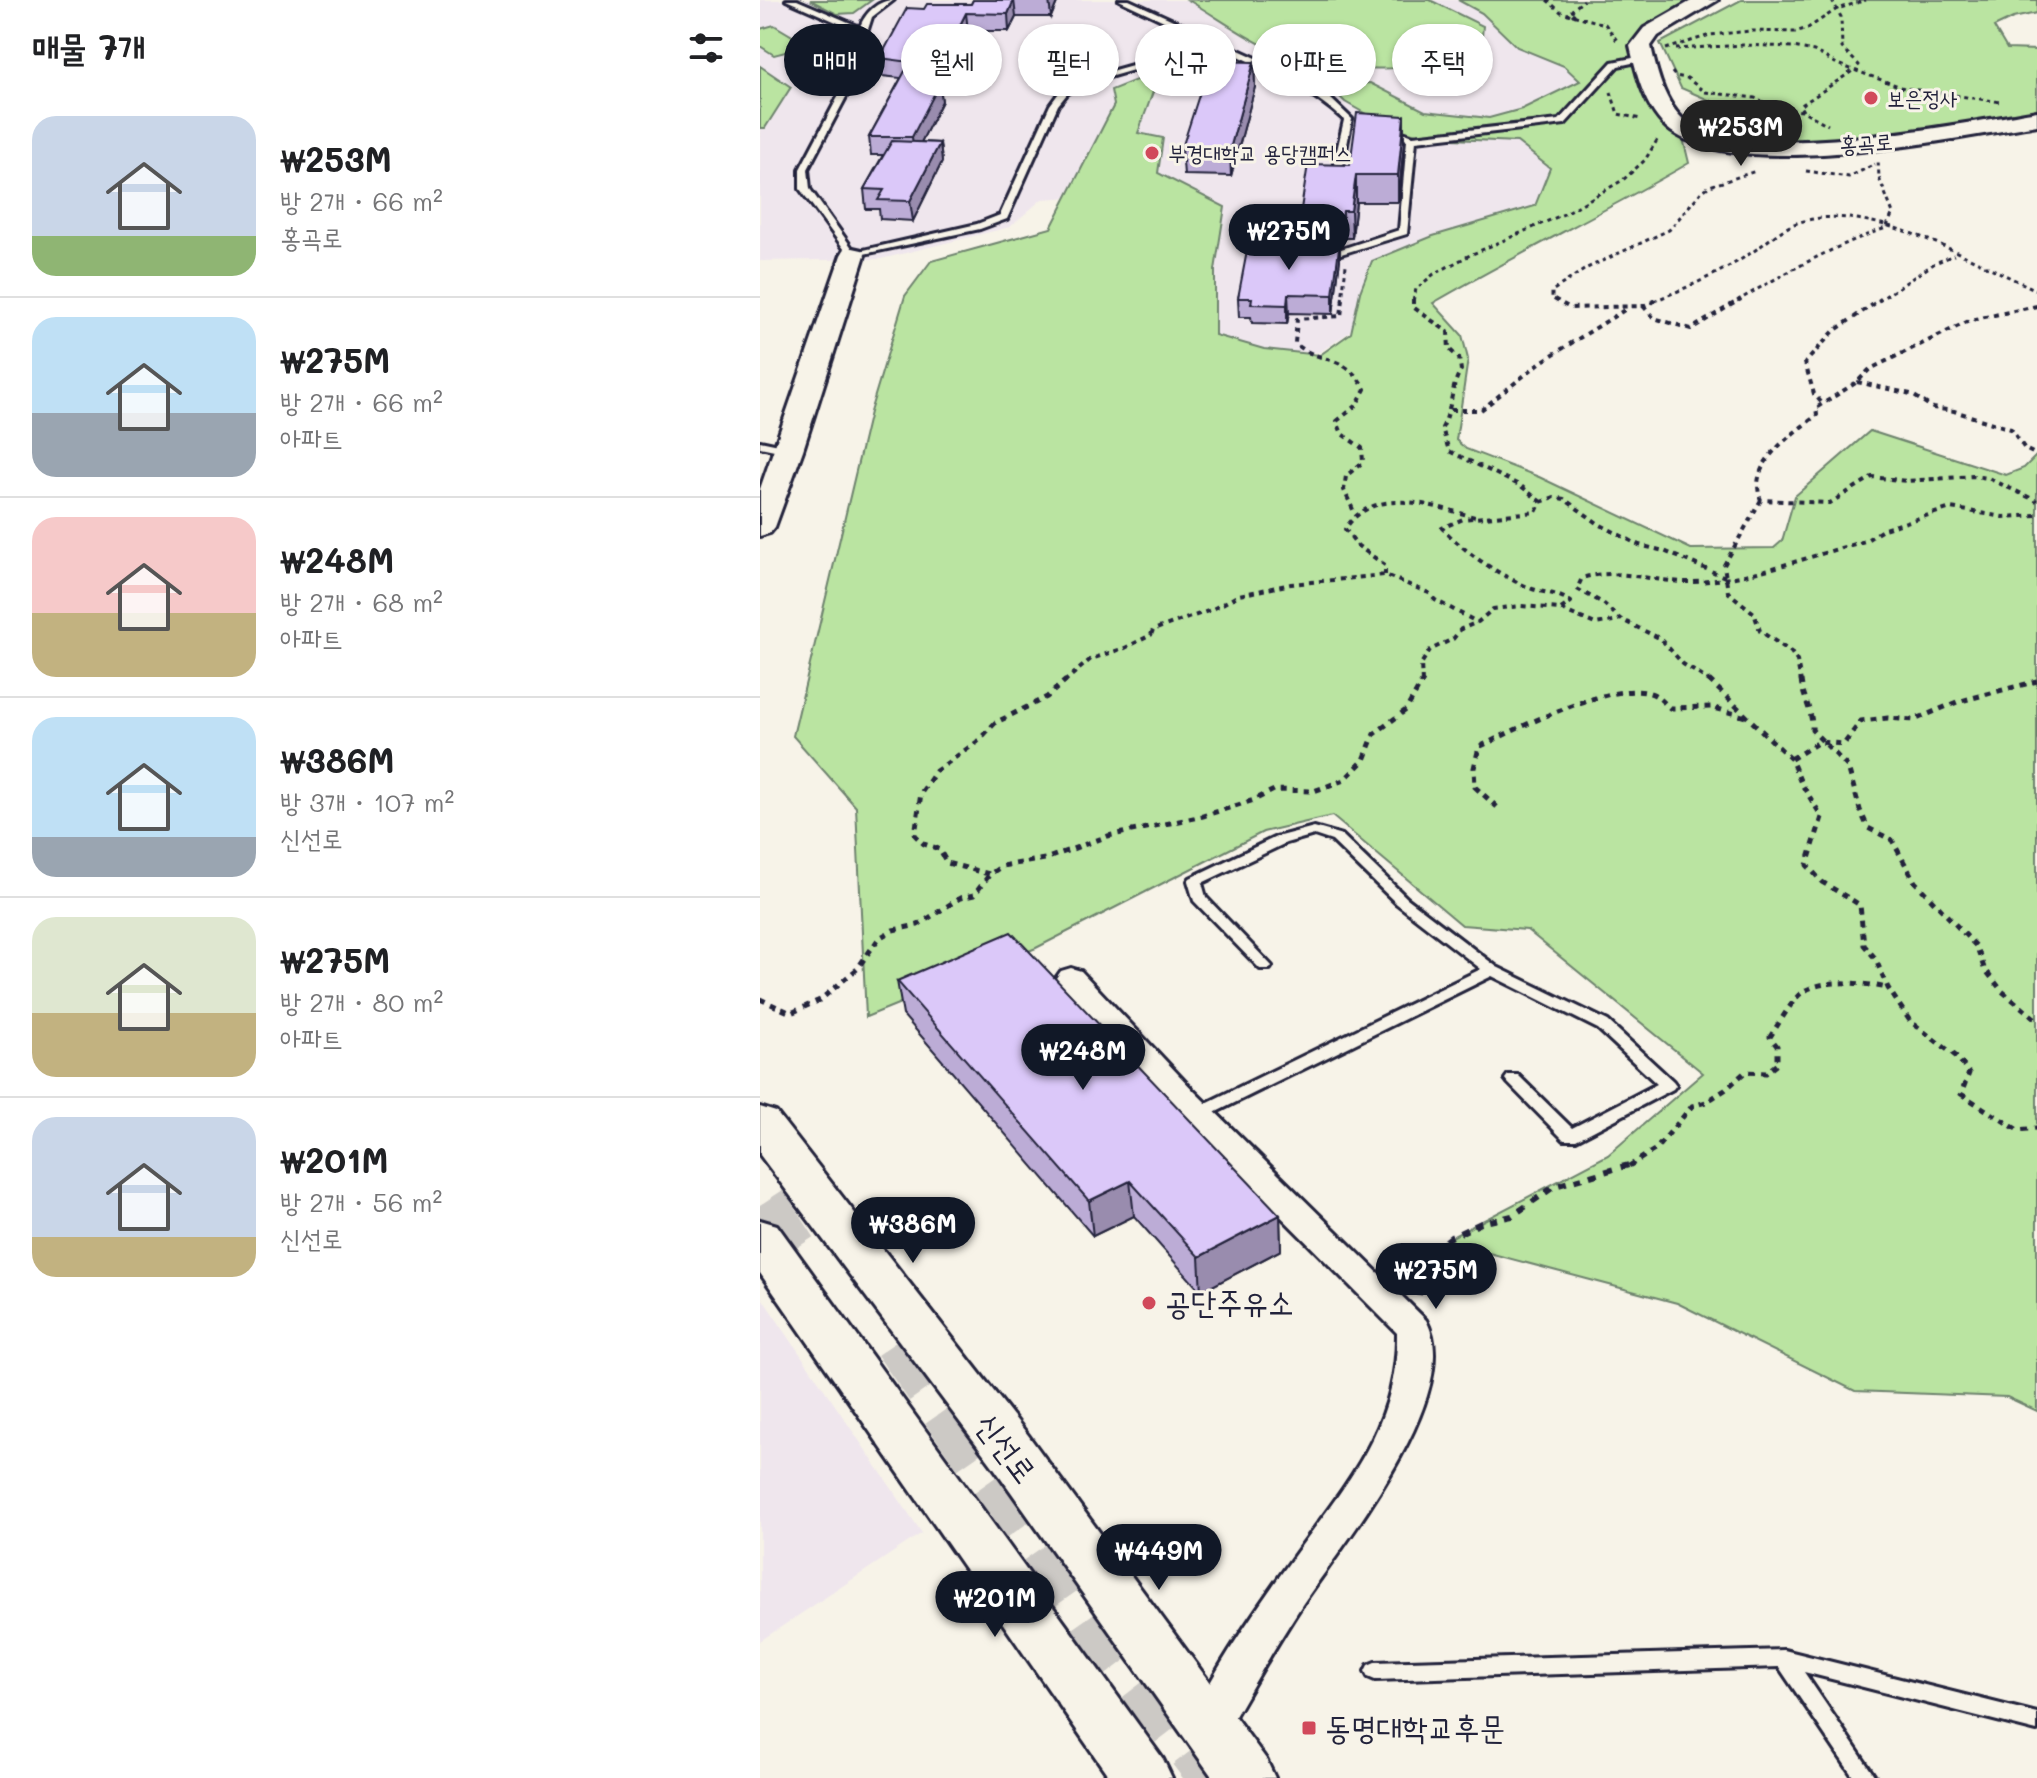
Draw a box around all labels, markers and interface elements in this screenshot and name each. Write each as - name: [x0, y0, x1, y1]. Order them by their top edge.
- text: 매물 7개: [32, 24, 145, 69]
- chip: 매매: [784, 24, 885, 96]
- chip: 월세: [901, 24, 1002, 96]
- chip: 필터: [1018, 24, 1119, 96]
- chip: 신규: [1135, 24, 1236, 96]
- chip: 아파트: [1252, 24, 1376, 96]
- chip: 주택: [1392, 24, 1493, 96]
- icon: filters: [684, 26, 728, 70]
- place label: 보은정사: [1887, 83, 1958, 112]
- marker: 보은정사: [1862, 89, 1880, 107]
- pin: ₩253M: [1685, 100, 1797, 168]
- text: ₩253M: [1698, 109, 1784, 143]
- street label: 홍곡로: [1838, 126, 1893, 159]
- text: ₩253M: [280, 136, 392, 181]
- place label: 부경대학교 용당캠퍼스: [1168, 138, 1352, 167]
- marker: 부경대학교 용당캠퍼스: [1143, 144, 1161, 162]
- icon: home: [96, 148, 192, 244]
- text: 방 2개 · 66 m²: [280, 184, 443, 218]
- pin: ₩275M: [1233, 204, 1345, 272]
- text: ₩275M: [1247, 213, 1331, 247]
- text: 홍곡로: [280, 220, 343, 254]
- text: ₩275M: [280, 337, 391, 382]
- icon: home: [96, 349, 192, 445]
- text: 방 2개 · 66 m²: [280, 385, 443, 419]
- text: 아파트: [280, 421, 343, 455]
- text: ₩248M: [280, 537, 394, 582]
- icon: home: [96, 549, 192, 645]
- text: 방 2개 · 68 m²: [280, 585, 443, 619]
- text: 아파트: [280, 621, 343, 655]
- text: ₩386M: [280, 737, 395, 782]
- icon: home: [96, 749, 192, 845]
- text: 방 3개 · 107 m²: [280, 785, 454, 819]
- text: 신선로: [280, 821, 343, 855]
- text: ₩275M: [280, 937, 391, 982]
- icon: home: [96, 949, 192, 1045]
- text: 방 2개 · 80 m²: [280, 985, 443, 1019]
- text: 아파트: [280, 1021, 343, 1055]
- pin: ₩248M: [1027, 1024, 1139, 1092]
- text: ₩248M: [1039, 1033, 1127, 1067]
- text: ₩201M: [280, 1137, 389, 1182]
- icon: home: [96, 1149, 192, 1245]
- text: 방 2개 · 56 m²: [280, 1185, 442, 1219]
- pin: ₩386M: [857, 1197, 969, 1265]
- text: ₩386M: [869, 1206, 957, 1240]
- text: 신선로: [280, 1221, 343, 1255]
- pin: ₩275M: [1380, 1243, 1492, 1311]
- text: ₩275M: [1394, 1252, 1478, 1286]
- place label: 공단주유소: [1165, 1280, 1294, 1322]
- marker: 공단주유소: [1140, 1294, 1158, 1312]
- street label: 신선로: [968, 1403, 1048, 1490]
- pin: ₩449M: [1103, 1524, 1215, 1592]
- text: ₩449M: [1115, 1533, 1203, 1567]
- pin: ₩201M: [939, 1571, 1051, 1639]
- text: ₩201M: [953, 1580, 1037, 1614]
- place label: 동명대학교후문: [1325, 1705, 1505, 1747]
- marker: 동명대학교후문: [1300, 1719, 1318, 1737]

